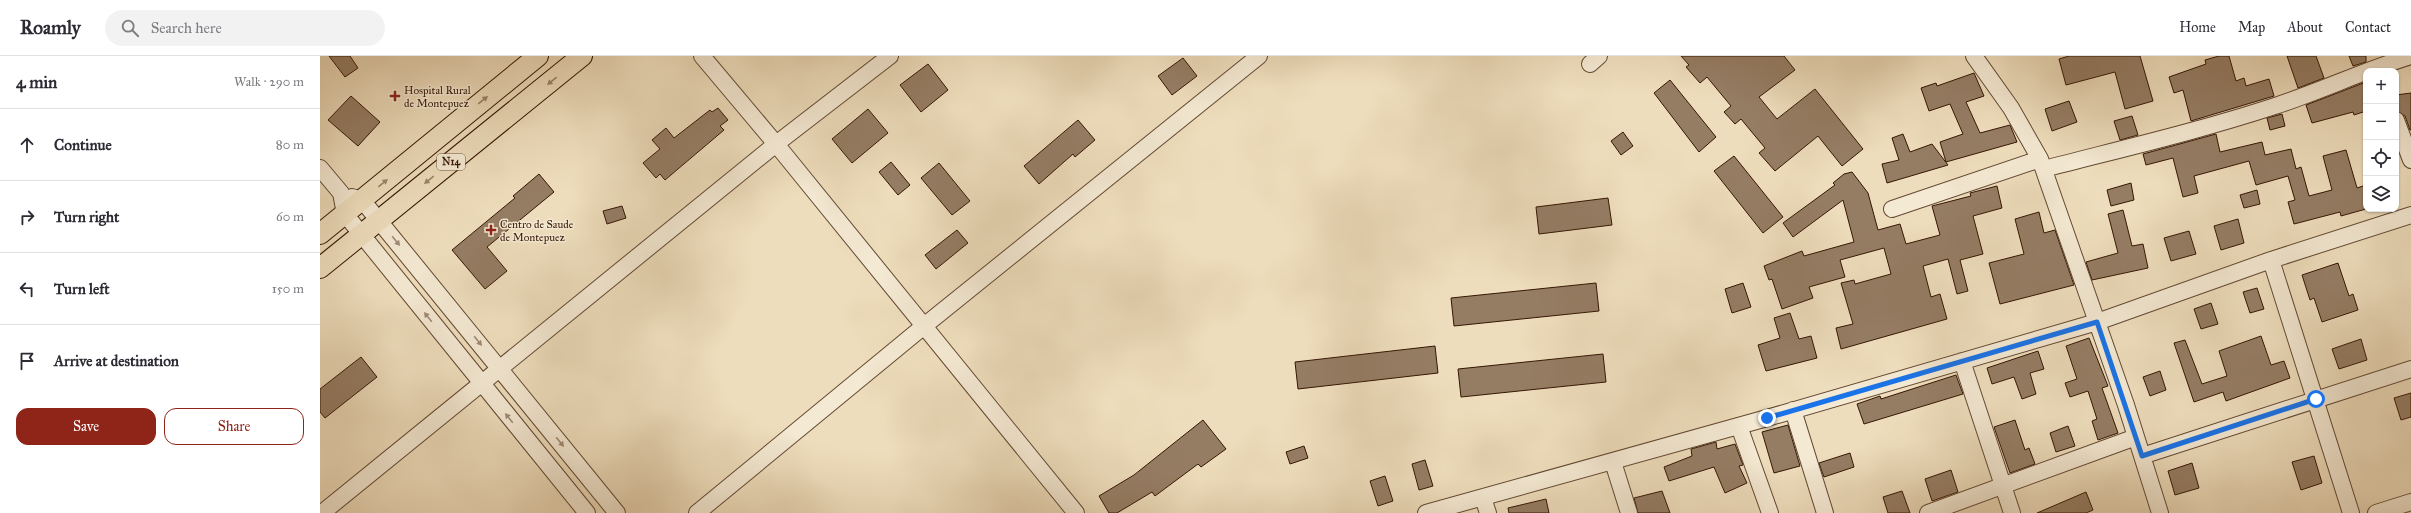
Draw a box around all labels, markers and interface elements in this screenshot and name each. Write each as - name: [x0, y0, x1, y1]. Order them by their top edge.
- search box: [105, 10, 385, 46]
- text: Roamly: [20, 16, 81, 39]
- icon: search: [119, 17, 141, 39]
- text: Search here: [151, 19, 222, 37]
- text: Home: [2179, 19, 2216, 36]
- text: Map: [2238, 19, 2265, 36]
- text: About: [2287, 19, 2323, 36]
- text: Contact: [2345, 19, 2391, 36]
- map controls: [2363, 68, 2399, 212]
- button: +: [2363, 68, 2399, 104]
- text: 4 min: [16, 72, 57, 93]
- text: Walk · 290 m: [234, 74, 304, 90]
- one-way arrow: [546, 76, 557, 85]
- place label: Hospital Rural de Montepuez: [404, 84, 471, 110]
- marker: Hospital Rural de Montepuez: [389, 90, 401, 102]
- one-way arrow: [478, 96, 489, 105]
- button: −: [2363, 104, 2399, 140]
- icon: ahead: [16, 134, 38, 156]
- text: Continue: [54, 136, 112, 154]
- text: 80 m: [276, 137, 304, 153]
- button: locate: [2363, 140, 2399, 176]
- road number: N14: [437, 154, 465, 170]
- one-way arrow: [424, 176, 434, 184]
- button: layers: [2363, 176, 2399, 212]
- one-way arrow: [377, 178, 388, 187]
- icon: right: [16, 206, 38, 228]
- text: Turn right: [54, 208, 119, 226]
- text: 60 m: [276, 209, 304, 225]
- place label: Centro de Saude de Montepuez: [500, 218, 574, 244]
- marker: Centro de Saude de Montepuez: [485, 224, 497, 236]
- one-way arrow: [391, 235, 400, 246]
- icon: left: [16, 278, 38, 300]
- text: Turn left: [54, 280, 110, 298]
- text: 150 m: [272, 281, 304, 297]
- one-way arrow: [423, 311, 432, 322]
- one-way arrow: [474, 336, 482, 347]
- icon: arrive: [16, 350, 38, 372]
- text: Arrive at destination: [54, 352, 179, 370]
- route start: [2307, 390, 2325, 408]
- button: Save: [16, 408, 156, 445]
- button: Share: [164, 408, 304, 445]
- route end: [1758, 409, 1776, 427]
- one-way arrow: [505, 412, 514, 423]
- one-way arrow: [555, 437, 564, 448]

